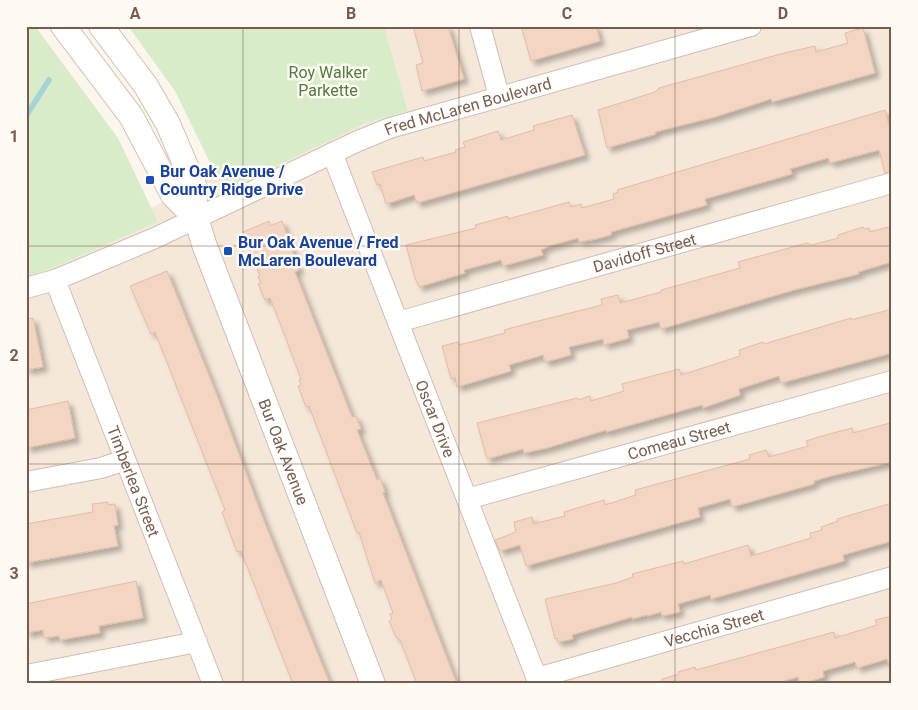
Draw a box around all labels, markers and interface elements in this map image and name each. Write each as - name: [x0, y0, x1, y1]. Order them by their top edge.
- text: A: [130, 4, 141, 23]
- text: B: [346, 4, 356, 23]
- text: C: [562, 4, 572, 23]
- text: D: [778, 4, 788, 23]
- park label: Roy Walker Parkette: [289, 63, 368, 100]
- street label: Fred McLaren Boulevard: [382, 74, 554, 139]
- text: 1: [9, 127, 19, 146]
- place label: Bur Oak Avenue / Country Ridge Drive: [160, 162, 304, 199]
- marker: Bur Oak Avenue / Country Ridge Drive: [144, 174, 156, 186]
- street label: Davidoff Street: [591, 230, 698, 277]
- place label: Bur Oak Avenue / Fred McLaren Boulevard: [238, 233, 399, 270]
- marker: Bur Oak Avenue / Fred McLaren Boulevard: [222, 245, 234, 257]
- text: 2: [9, 346, 19, 365]
- street label: Oscar Drive: [411, 377, 459, 460]
- street label: Bur Oak Avenue: [254, 396, 312, 508]
- street label: Comeau Street: [626, 417, 733, 464]
- street label: Timberlea Street: [103, 423, 163, 540]
- text: 3: [9, 564, 19, 583]
- street label: Vecchia Street: [662, 605, 766, 651]

